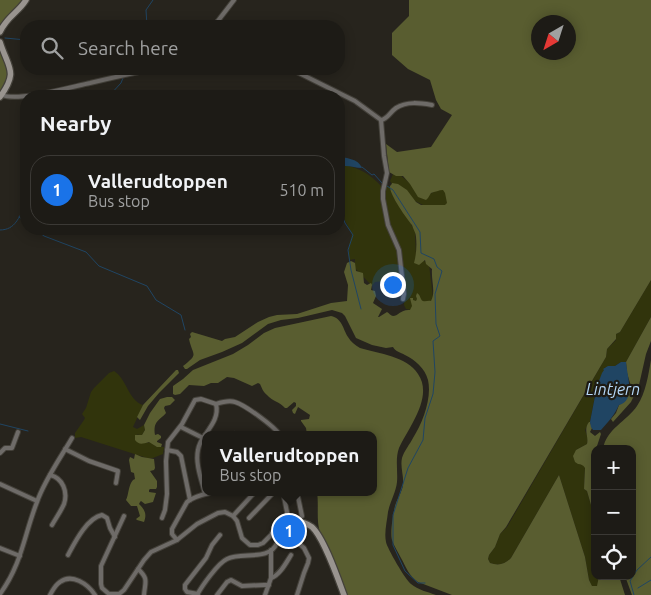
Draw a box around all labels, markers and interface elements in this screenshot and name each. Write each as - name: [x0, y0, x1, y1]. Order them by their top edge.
- north arrow: [531, 15, 576, 60]
- search box: [20, 20, 345, 75]
- icon: search: [38, 34, 66, 62]
- text: Search here: [78, 37, 178, 59]
- text: Nearby: [40, 111, 111, 135]
- text: Vallerudtoppen: [88, 170, 228, 192]
- text: 1: [52, 181, 62, 199]
- text: 510 m: [279, 181, 324, 199]
- text: Bus stop: [88, 192, 150, 210]
- your location: [380, 272, 406, 298]
- water label: Lintjern: [586, 380, 640, 398]
- popup: [202, 431, 377, 496]
- text: Vallerudtoppen: [220, 444, 359, 466]
- map controls: [591, 445, 636, 580]
- button: +: [591, 445, 636, 490]
- text: Bus stop: [220, 466, 281, 484]
- button: −: [591, 490, 636, 535]
- pin: 1: [273, 512, 305, 550]
- button: locate: [591, 535, 636, 580]

